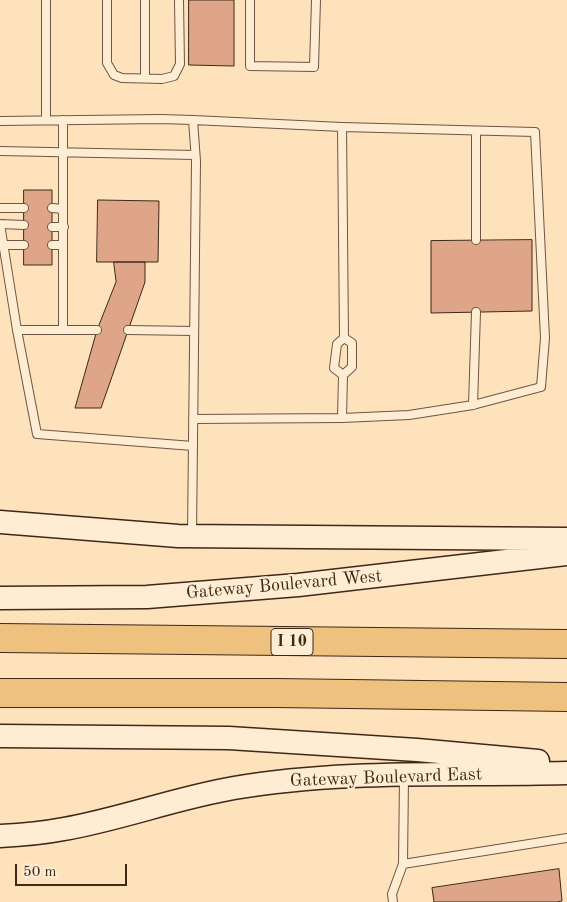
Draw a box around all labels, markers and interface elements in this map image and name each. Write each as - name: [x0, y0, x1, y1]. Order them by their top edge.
- street label: Gateway Boulevard West: [185, 566, 383, 604]
- road number: I 10: [271, 628, 313, 656]
- street label: Gateway Boulevard East: [290, 764, 482, 792]
- scale bar: [18, 854, 130, 886]
- text: 50 m: [23, 865, 57, 880]

